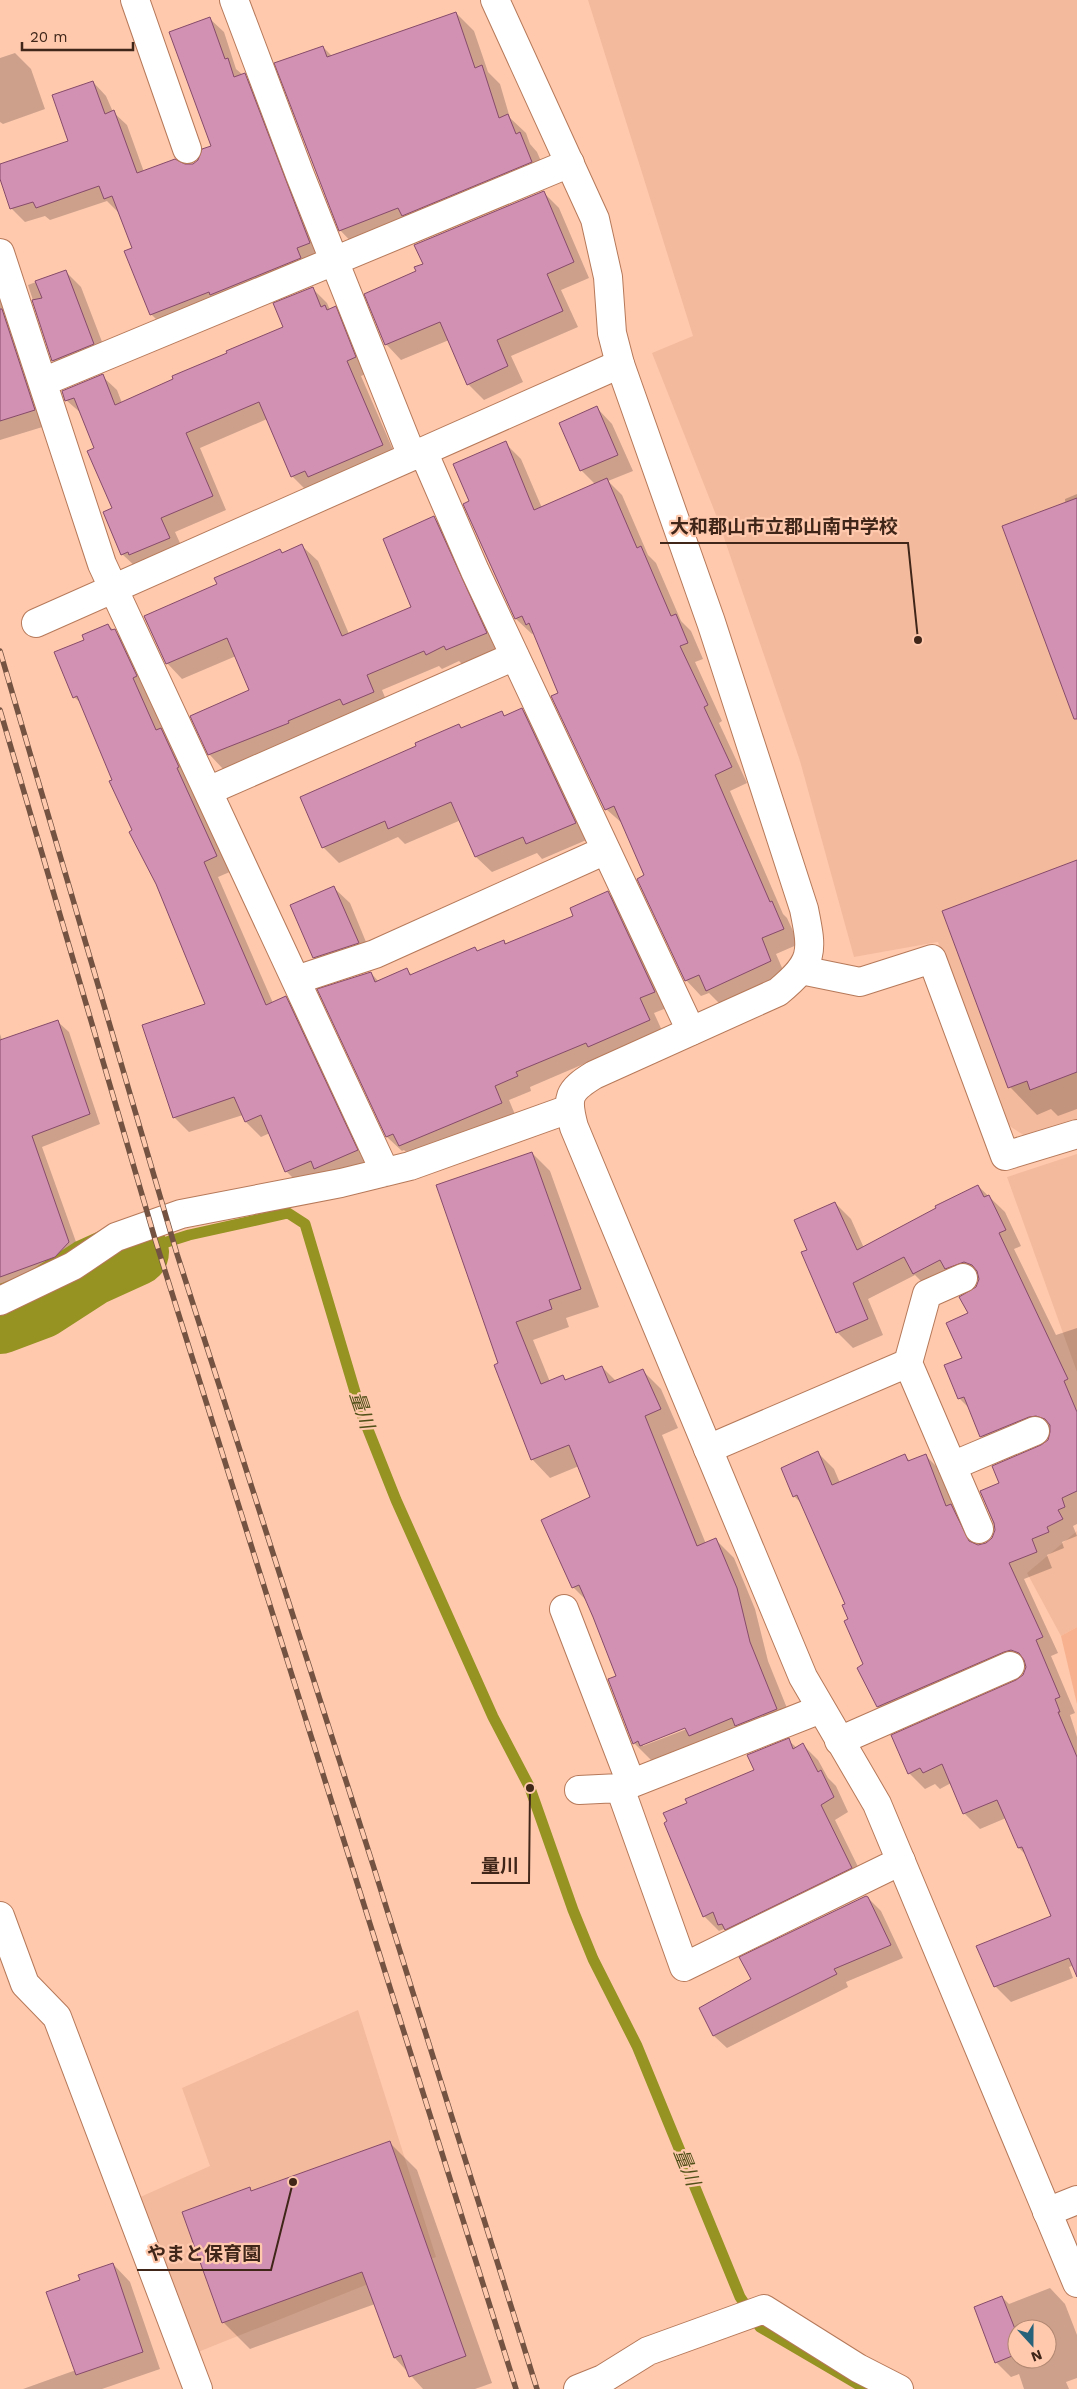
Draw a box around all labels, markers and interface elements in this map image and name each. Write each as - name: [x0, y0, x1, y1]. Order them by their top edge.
- scale bar: [22, 20, 134, 52]
- text: 20 m: [30, 28, 68, 46]
- callout: 大和郡山市立郡山南中学校: [660, 509, 908, 543]
- text: 大和郡山市立郡山南中学校: [670, 515, 898, 538]
- water label: 量川: [345, 1388, 380, 1434]
- callout: 量川: [471, 1849, 529, 1883]
- text: 量川: [481, 1854, 519, 1877]
- water label: 量川: [669, 2145, 706, 2191]
- callout: やまと保育園: [137, 2236, 271, 2270]
- text: やまと保育園: [147, 2242, 261, 2265]
- north arrow: [1007, 2319, 1057, 2369]
- text: N: [1029, 2347, 1044, 2365]

